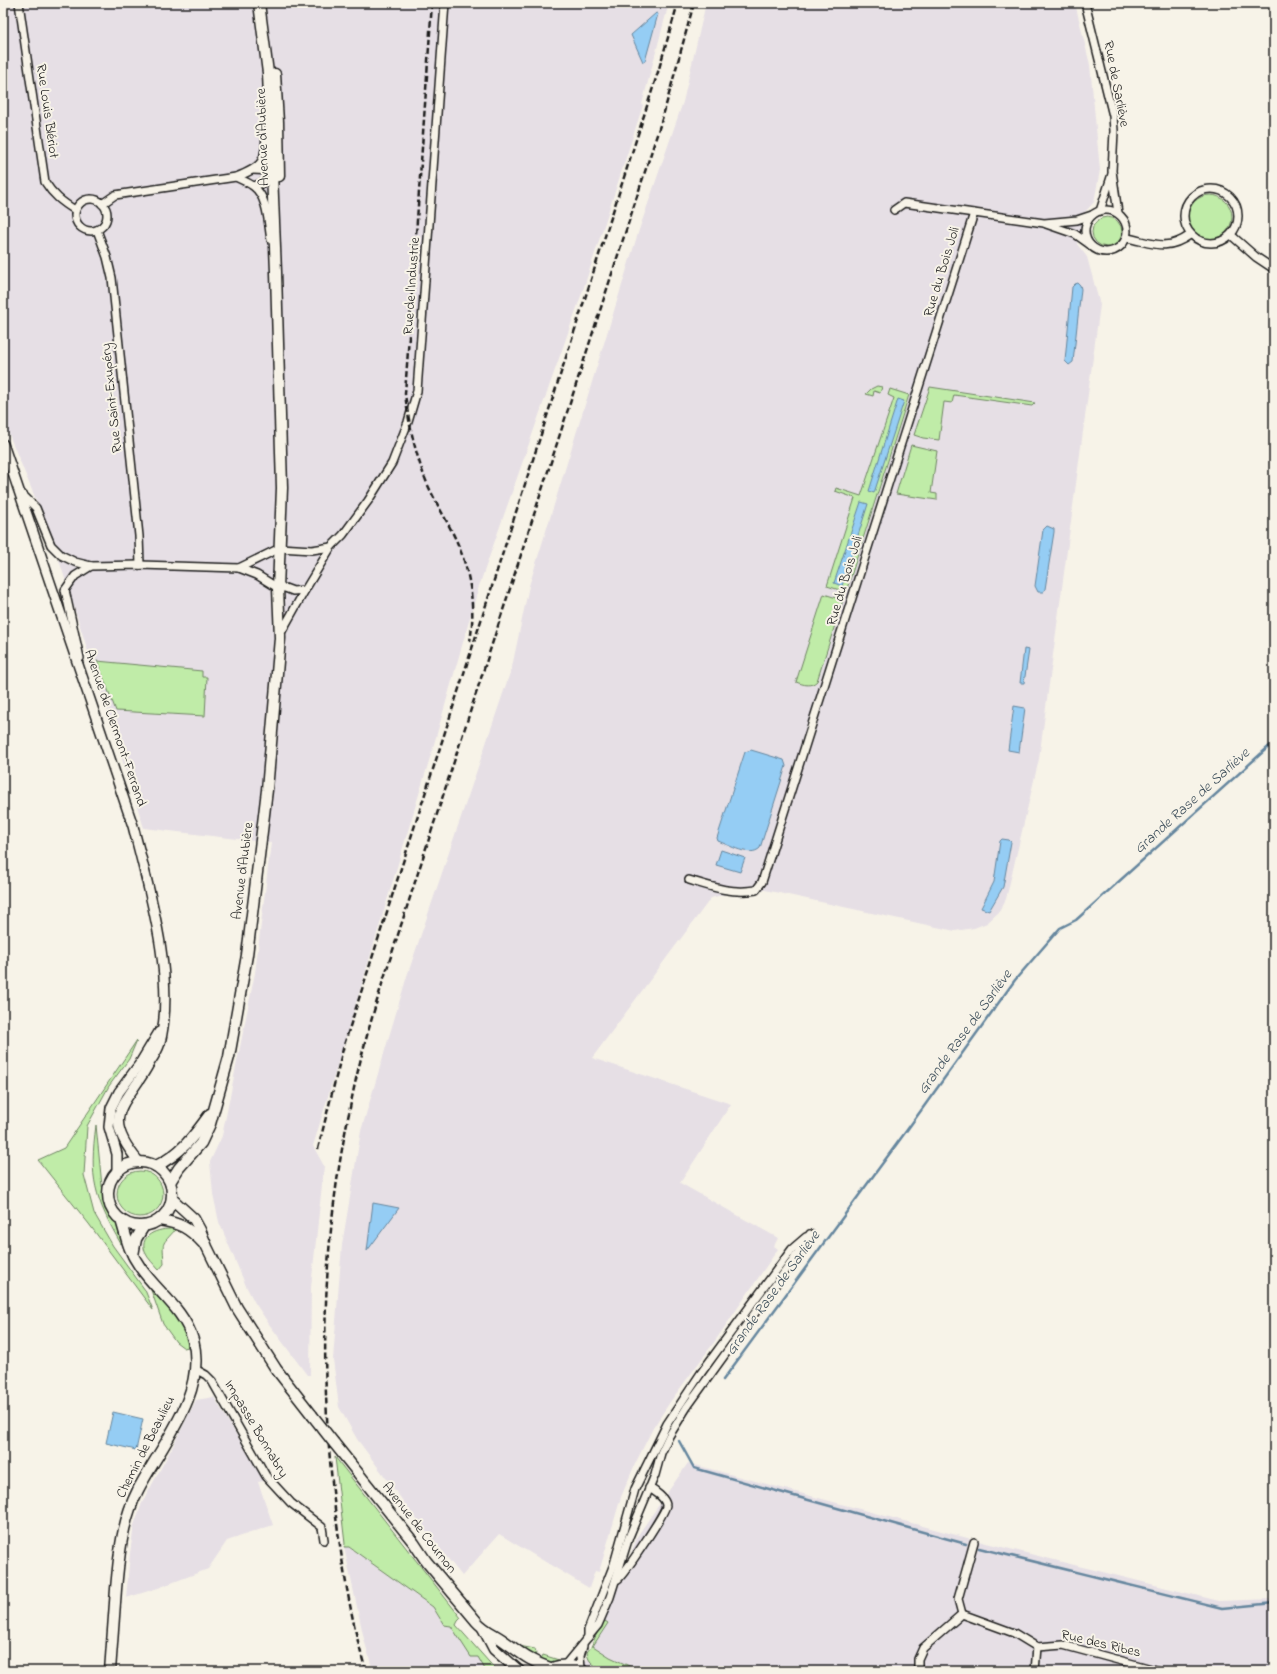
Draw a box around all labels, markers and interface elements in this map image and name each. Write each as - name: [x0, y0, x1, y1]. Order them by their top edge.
- street label: Rue de Sarliève: [1097, 39, 1135, 130]
- street label: Rue Louis Blériot: [30, 62, 64, 160]
- street label: Avenue d'Aubière: [251, 87, 275, 186]
- street label: Rue du Bois Joli: [918, 224, 966, 320]
- street label: Rue de l'Industrie: [398, 236, 426, 336]
- street label: Rue Saint-Exupéry: [96, 342, 129, 454]
- street label: Rue du Bois Joli: [821, 533, 869, 629]
- street label: Avenue de Clermont-Ferrand: [78, 647, 152, 810]
- water label: Grande Rase de Sarliève: [1129, 742, 1256, 859]
- street label: Avenue d'Aubière: [227, 820, 259, 921]
- water label: Grande Rase de Sarliève: [912, 964, 1018, 1099]
- water label: Grande Rase de Sarliève: [720, 1225, 826, 1360]
- street label: Impasse Bonnabry: [218, 1376, 294, 1483]
- street label: Chemin de Beaulieu: [111, 1392, 181, 1502]
- street label: Avenue de Cournon: [376, 1478, 462, 1578]
- street label: Rue des Ribes: [1059, 1625, 1143, 1663]

